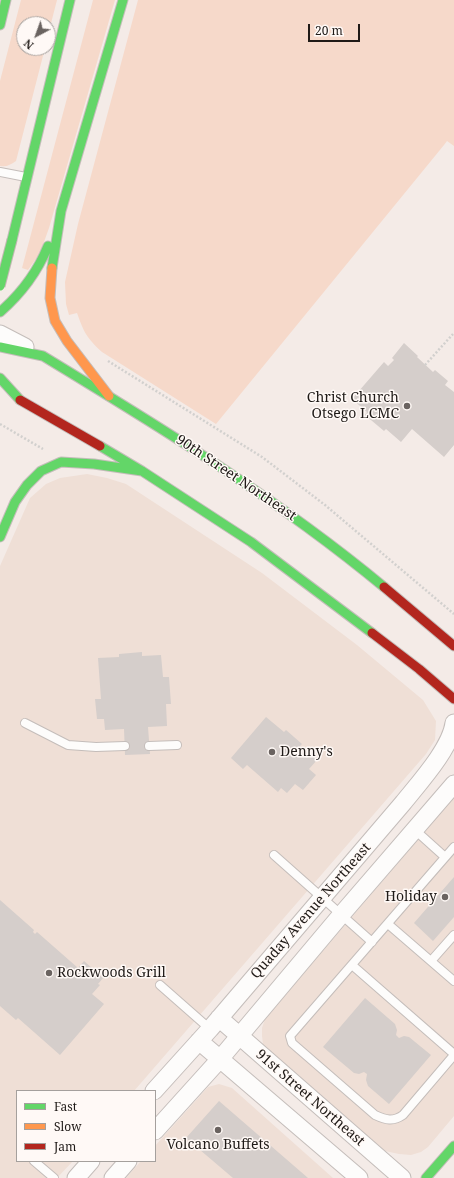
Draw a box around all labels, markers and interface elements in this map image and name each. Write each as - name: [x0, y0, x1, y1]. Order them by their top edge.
- north arrow: [16, 16, 56, 56]
- scale bar: [310, 16, 362, 42]
- text: 20 m: [315, 22, 343, 39]
- text: N: [20, 36, 37, 53]
- place label: Christ Church Otsego LCMC: [307, 390, 399, 422]
- marker: Christ Church Otsego LCMC: [402, 401, 412, 411]
- street label: 90th Street Northeast: [173, 431, 299, 525]
- place label: Denny's: [280, 744, 333, 760]
- marker: Denny's: [267, 747, 277, 757]
- street label: Quaday Avenue Northeast: [247, 840, 375, 982]
- place label: Holiday: [385, 889, 437, 905]
- marker: Holiday: [440, 892, 450, 902]
- place label: Rockwoods Grill: [57, 965, 166, 981]
- marker: Rockwoods Grill: [44, 968, 54, 978]
- street label: 91st Street Northeast: [252, 1046, 368, 1150]
- legend: [16, 1090, 156, 1162]
- text: Fast: [54, 1098, 77, 1115]
- text: Slow: [54, 1118, 82, 1135]
- marker: Volcano Buffets: [213, 1125, 223, 1135]
- place label: Volcano Buffets: [166, 1137, 270, 1153]
- text: Jam: [54, 1138, 76, 1155]

